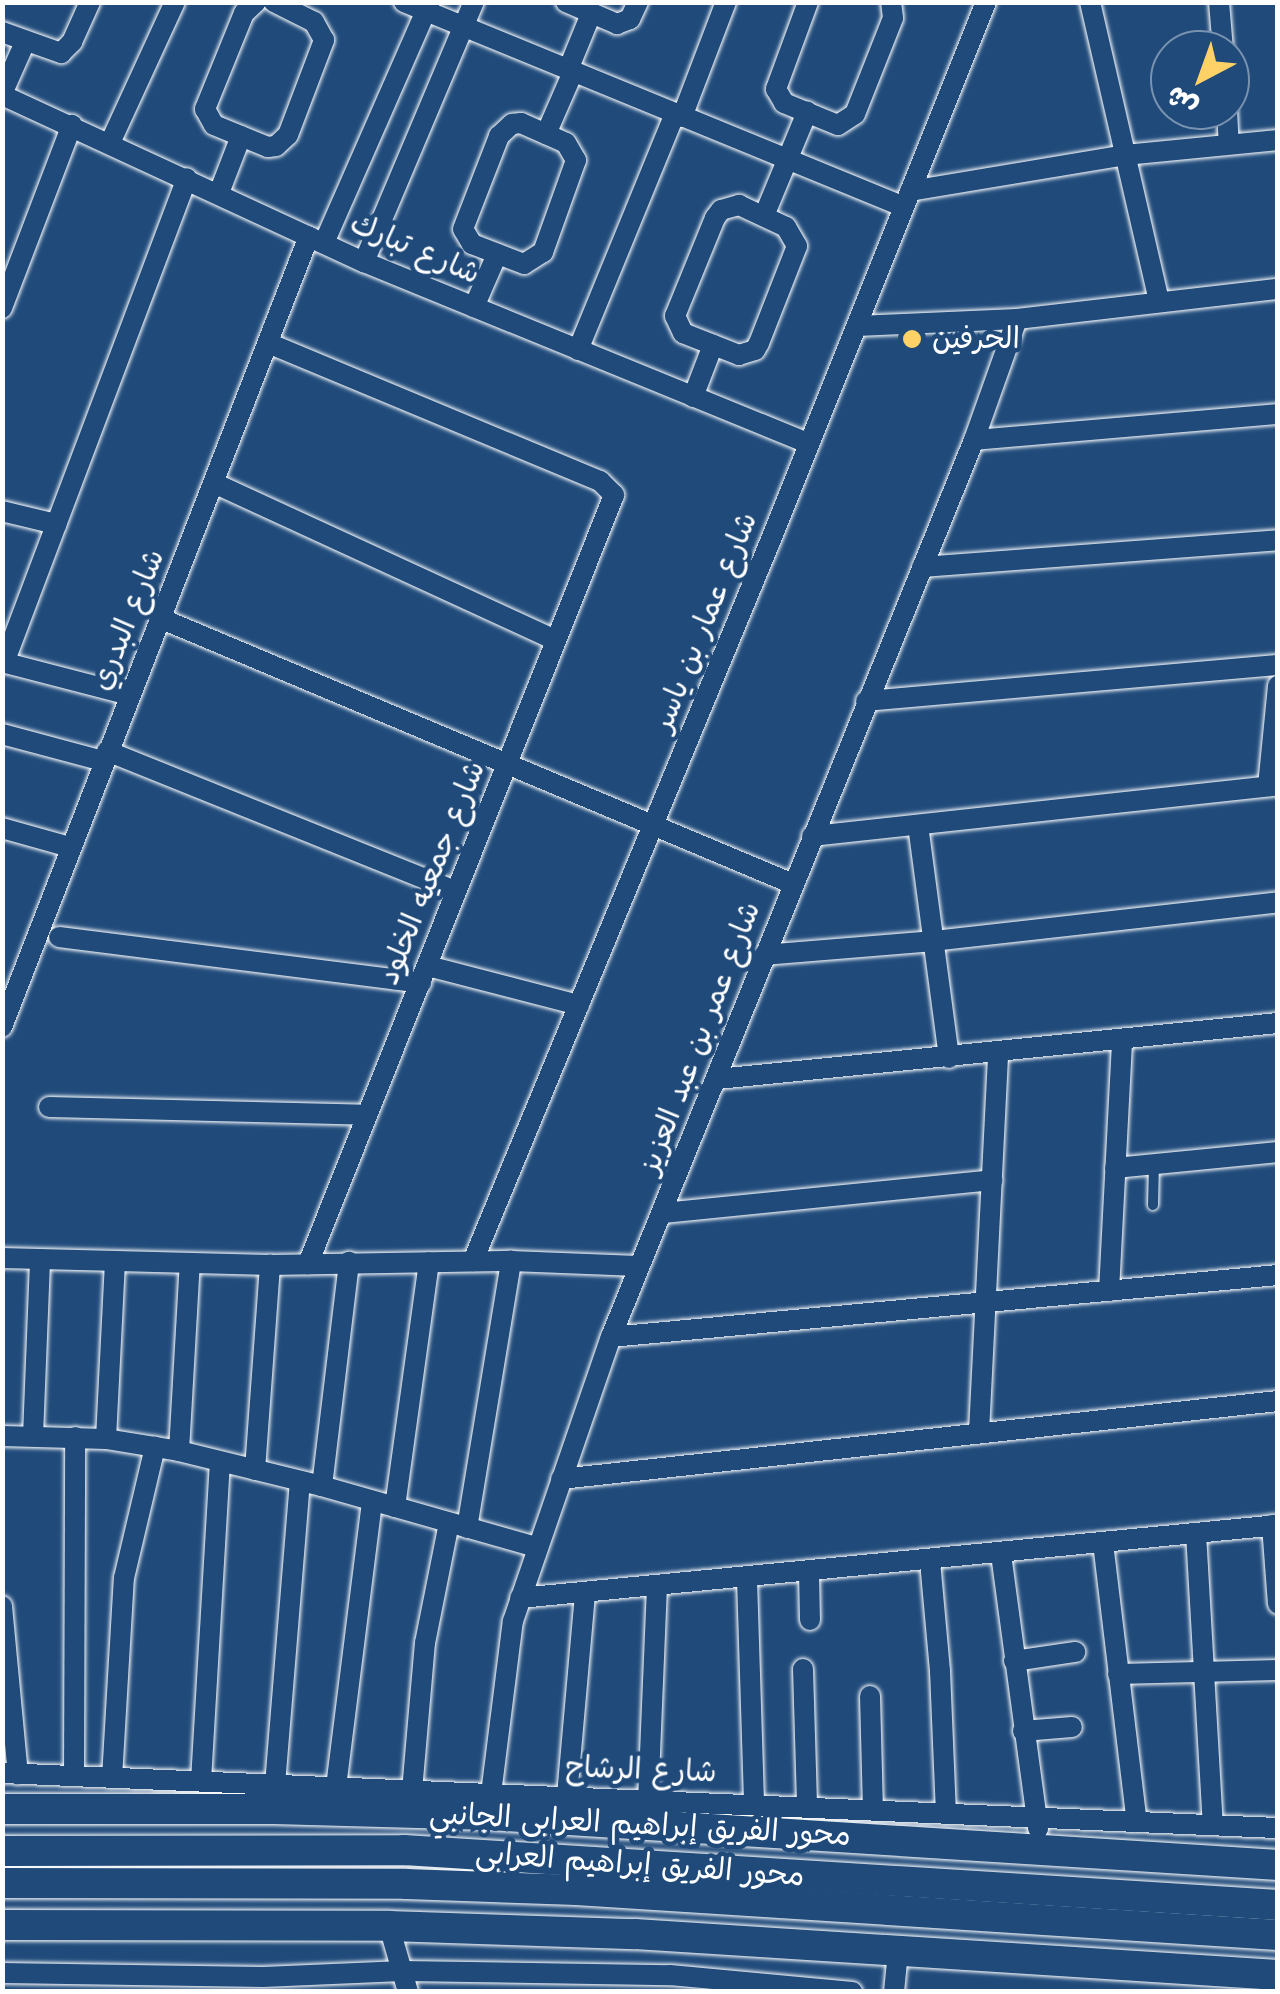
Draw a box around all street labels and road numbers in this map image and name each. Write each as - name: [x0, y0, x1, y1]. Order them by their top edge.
- street label: شارع تبارك: [345, 206, 485, 292]
- street label: شارع عمار بن ياسر: [645, 507, 765, 737]
- street label: شارع البدري: [83, 544, 173, 696]
- street label: شارع جمعيه الخلود: [371, 756, 493, 990]
- street label: شارع عمر بن عبد العزيز: [631, 897, 769, 1179]
- street label: شارع الرشاح: [565, 1749, 717, 1791]
- street label: محور الفريق إبراهيم العرابى الجانبي: [428, 1796, 852, 1854]
- street label: محور الفريق إبراهيم العرابى: [474, 1836, 806, 1894]

